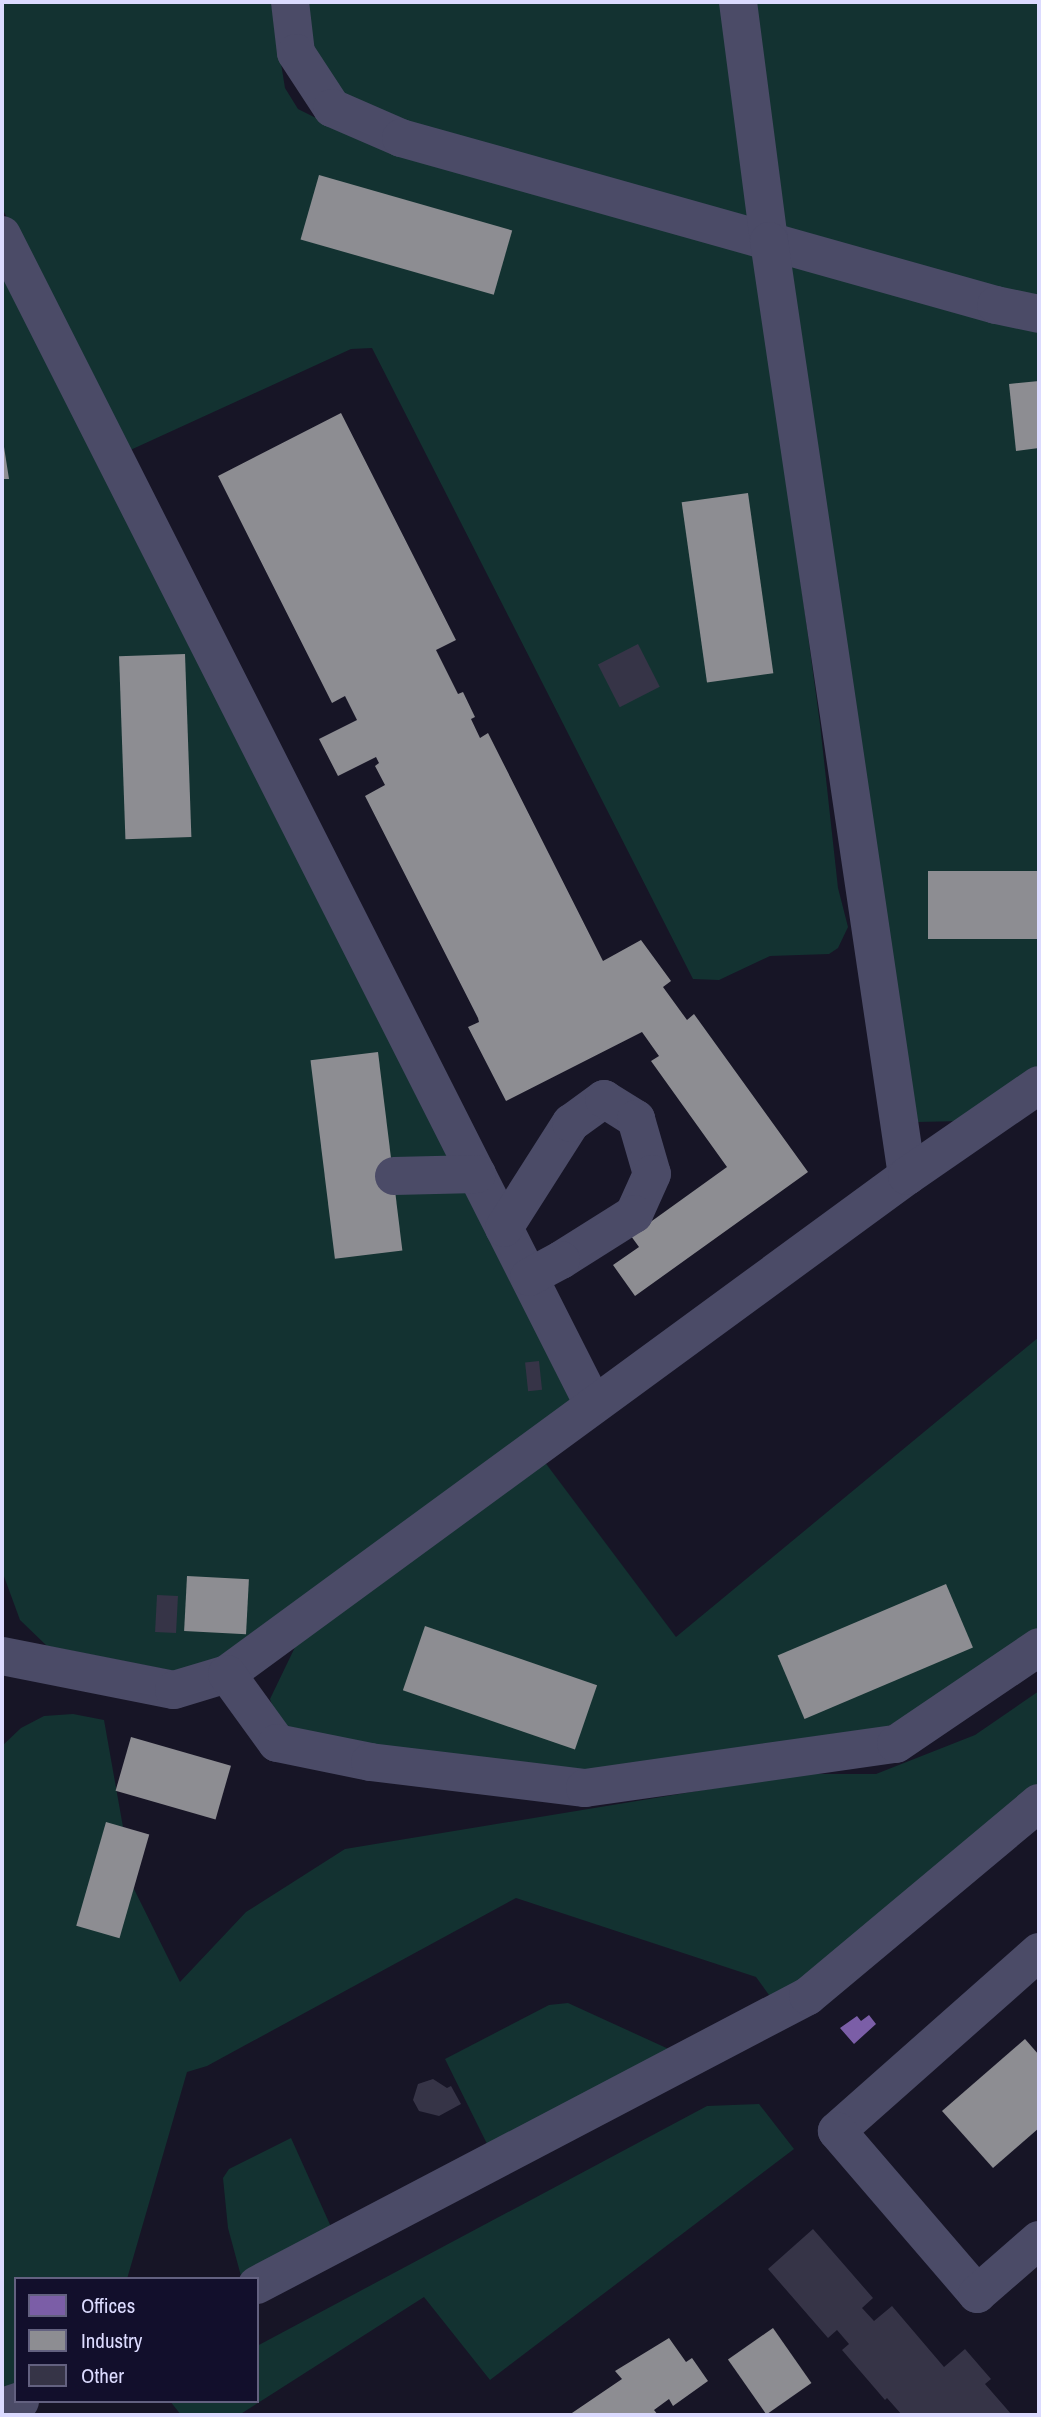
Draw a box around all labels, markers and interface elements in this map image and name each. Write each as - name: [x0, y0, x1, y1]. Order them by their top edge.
- legend: [14, 2277, 259, 2403]
- text: Offices: [81, 2291, 135, 2320]
- text: Industry: [81, 2326, 142, 2355]
- text: Other: [81, 2361, 124, 2390]

